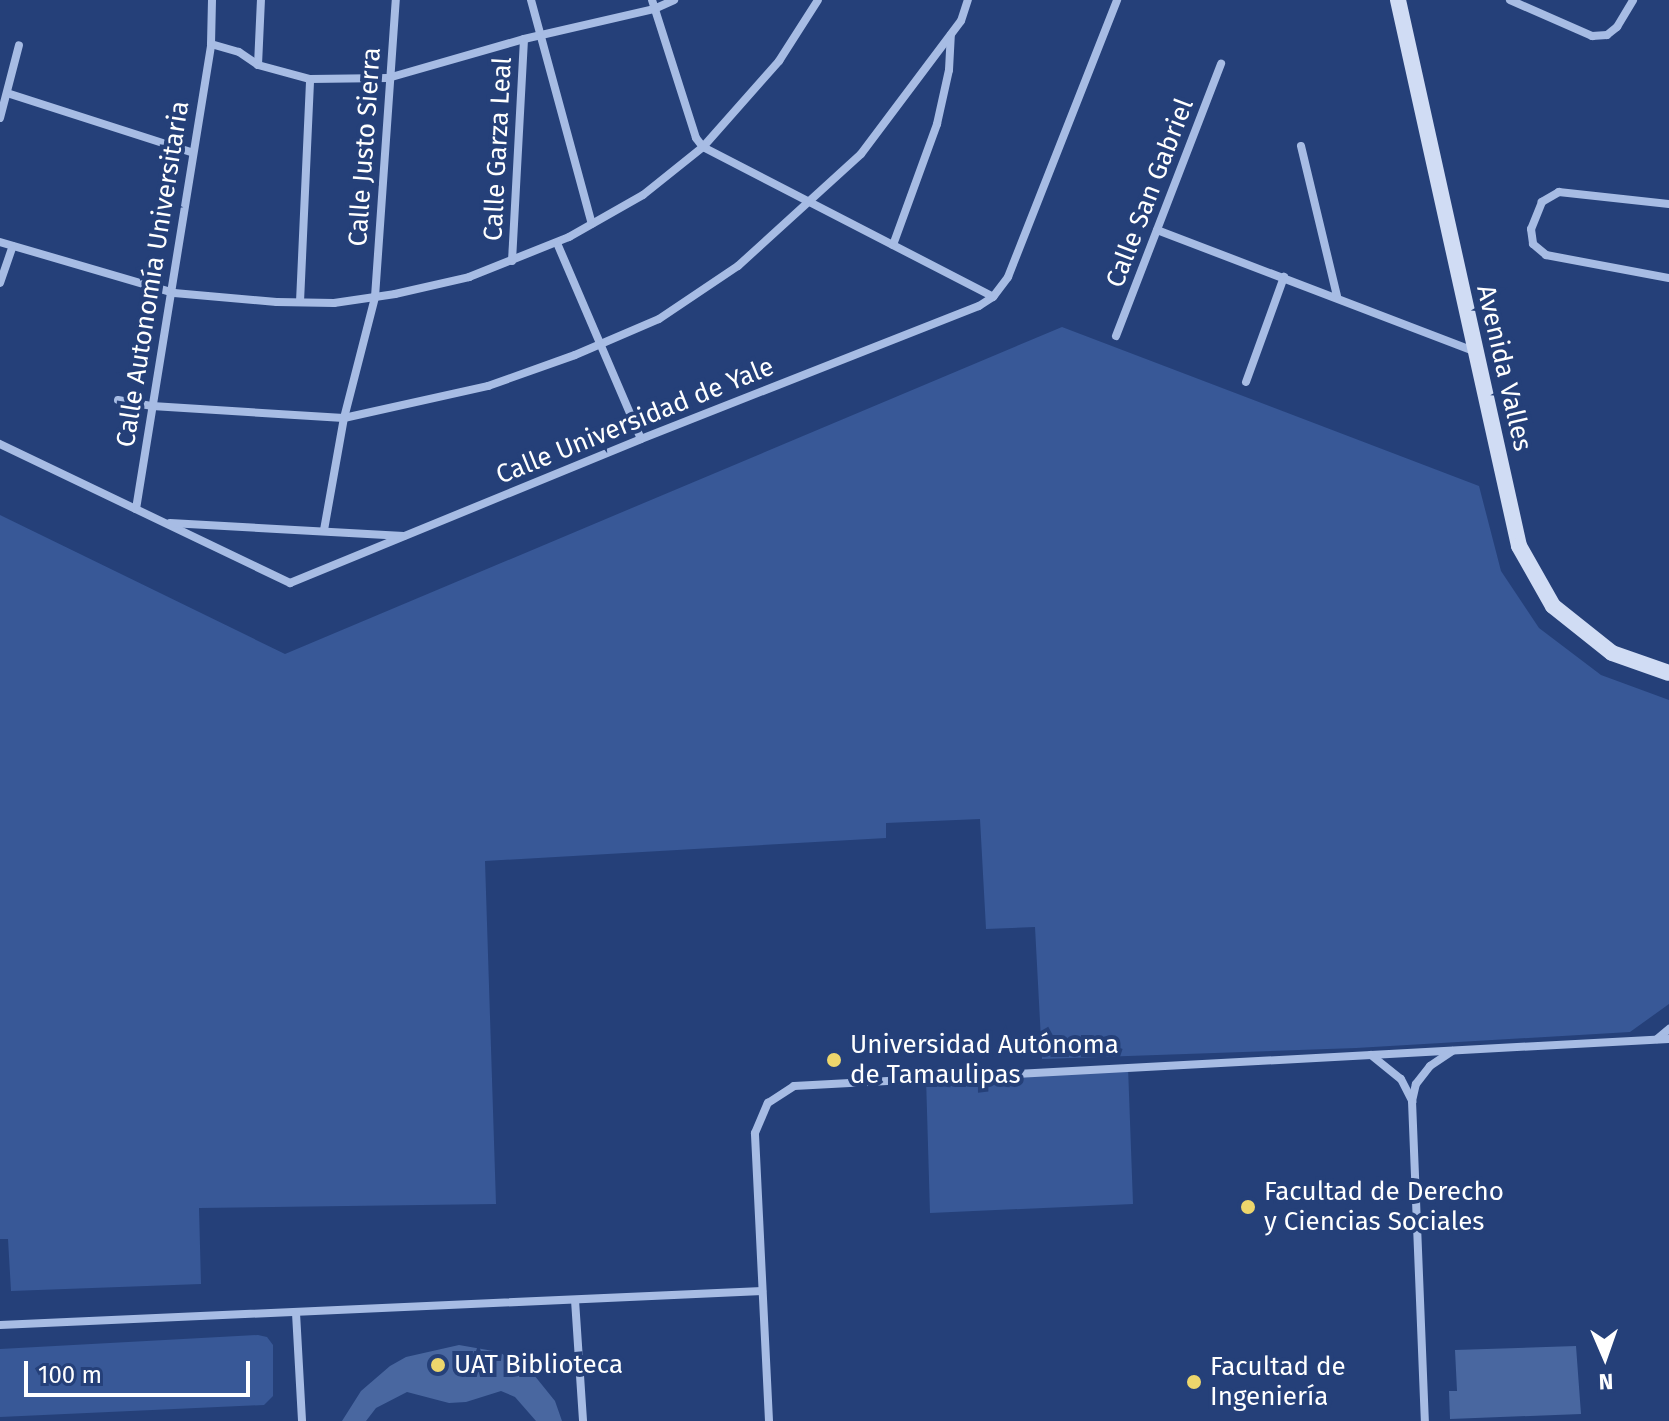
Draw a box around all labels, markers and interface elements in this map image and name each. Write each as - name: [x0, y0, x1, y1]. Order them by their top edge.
- street label: Calle Justo Sierra: [342, 46, 388, 248]
- street label: Calle Garza Leal: [478, 56, 518, 242]
- street label: Calle San Gabriel: [1100, 94, 1200, 292]
- street label: Calle Autonomía Universitaria: [110, 99, 196, 449]
- street label: Avenida Valles: [1470, 282, 1538, 454]
- street label: Calle Universidad de Yale: [492, 351, 778, 491]
- place label: Universidad Autónoma de Tamaulipas: [850, 1029, 1119, 1090]
- marker: Universidad Autónoma de Tamaulipas: [825, 1051, 843, 1069]
- place label: Facultad de Derecho y Ciencias Sociales: [1264, 1176, 1504, 1238]
- marker: Facultad de Derecho y Ciencias Sociales: [1239, 1198, 1257, 1216]
- north arrow: [1565, 1317, 1645, 1397]
- scale bar: [28, 1345, 254, 1395]
- place label: UAT Biblioteca: [454, 1349, 623, 1381]
- place label: Facultad de Ingeniería: [1210, 1351, 1346, 1412]
- marker: UAT Biblioteca: [429, 1356, 447, 1374]
- text: 100 m: [38, 1361, 102, 1389]
- text: N: [1598, 1368, 1614, 1395]
- marker: Facultad de Ingeniería: [1185, 1373, 1203, 1391]

